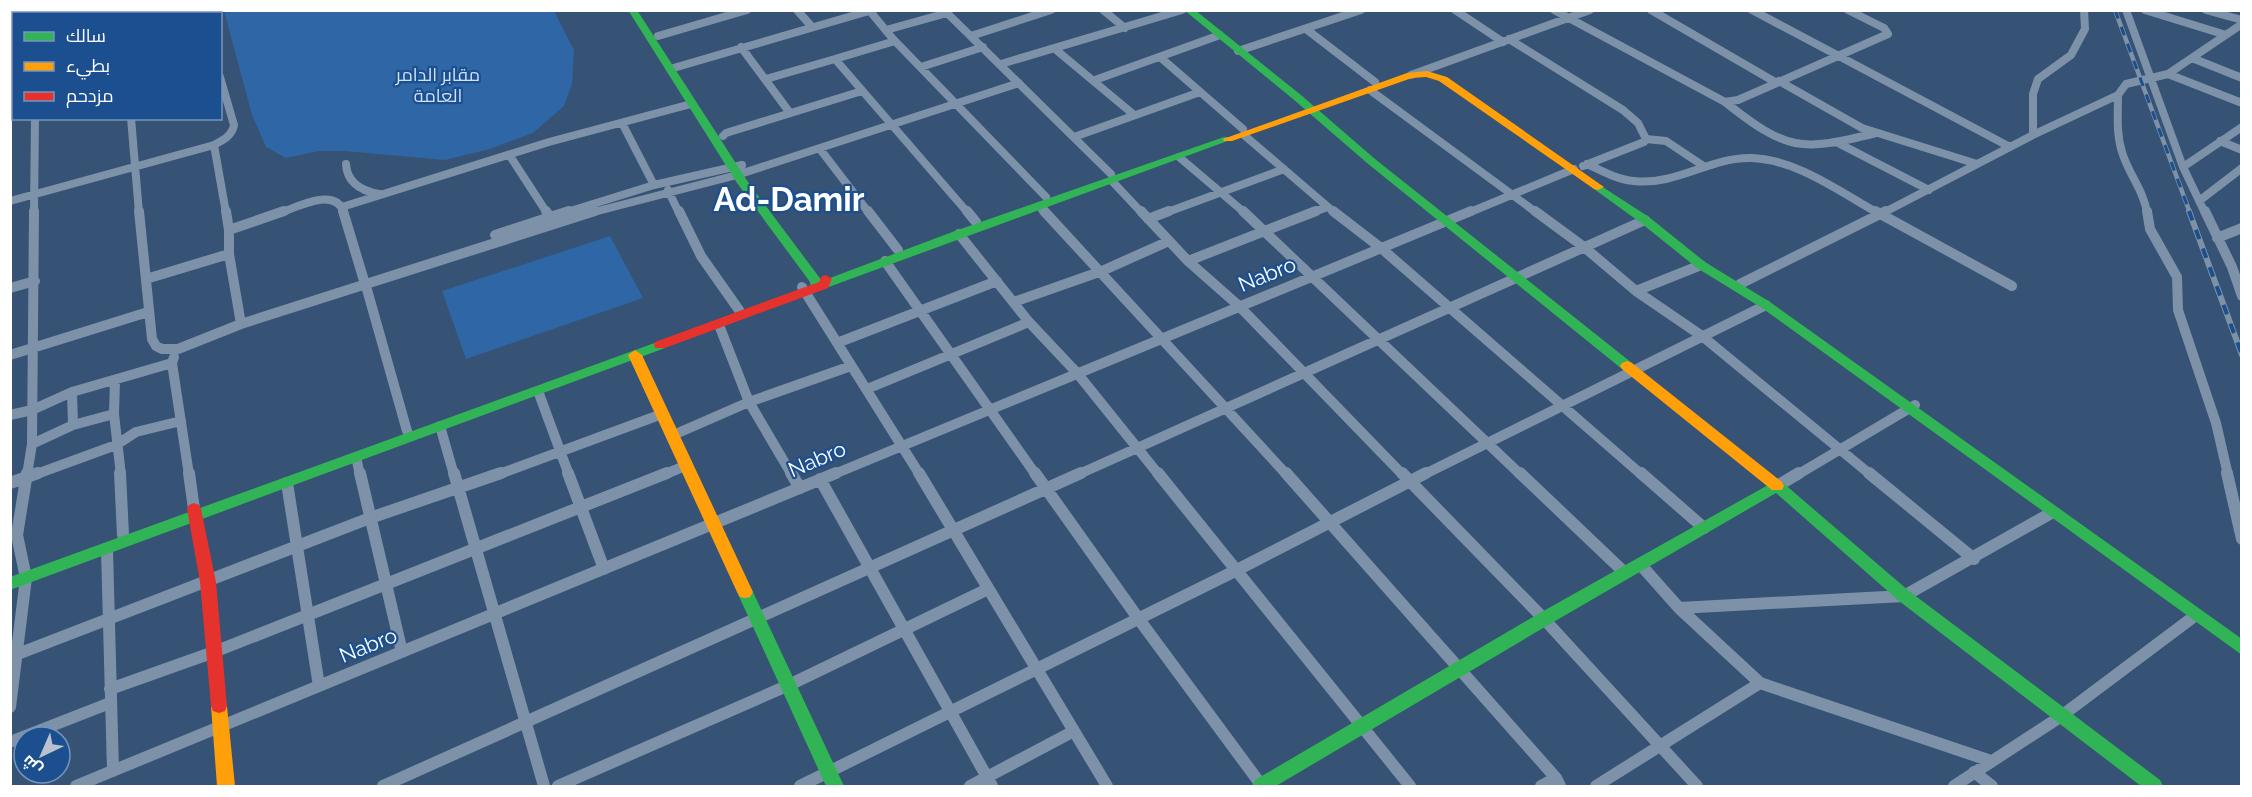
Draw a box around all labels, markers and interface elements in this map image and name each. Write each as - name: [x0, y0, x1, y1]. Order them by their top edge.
- legend: [12, 12, 222, 120]
- text: سالك: [66, 25, 106, 46]
- text: بطيء: [66, 55, 110, 80]
- park label: مقابر الدامر العامة: [395, 64, 480, 106]
- text: مزدحم: [66, 85, 114, 108]
- district label: Ad-Damir: [713, 180, 865, 219]
- street label: Nabro: [1234, 251, 1300, 297]
- street label: Nabro: [784, 436, 850, 482]
- street label: Nabro: [335, 622, 401, 668]
- north arrow: [12, 725, 72, 785]
- text: ش: [18, 751, 46, 779]

